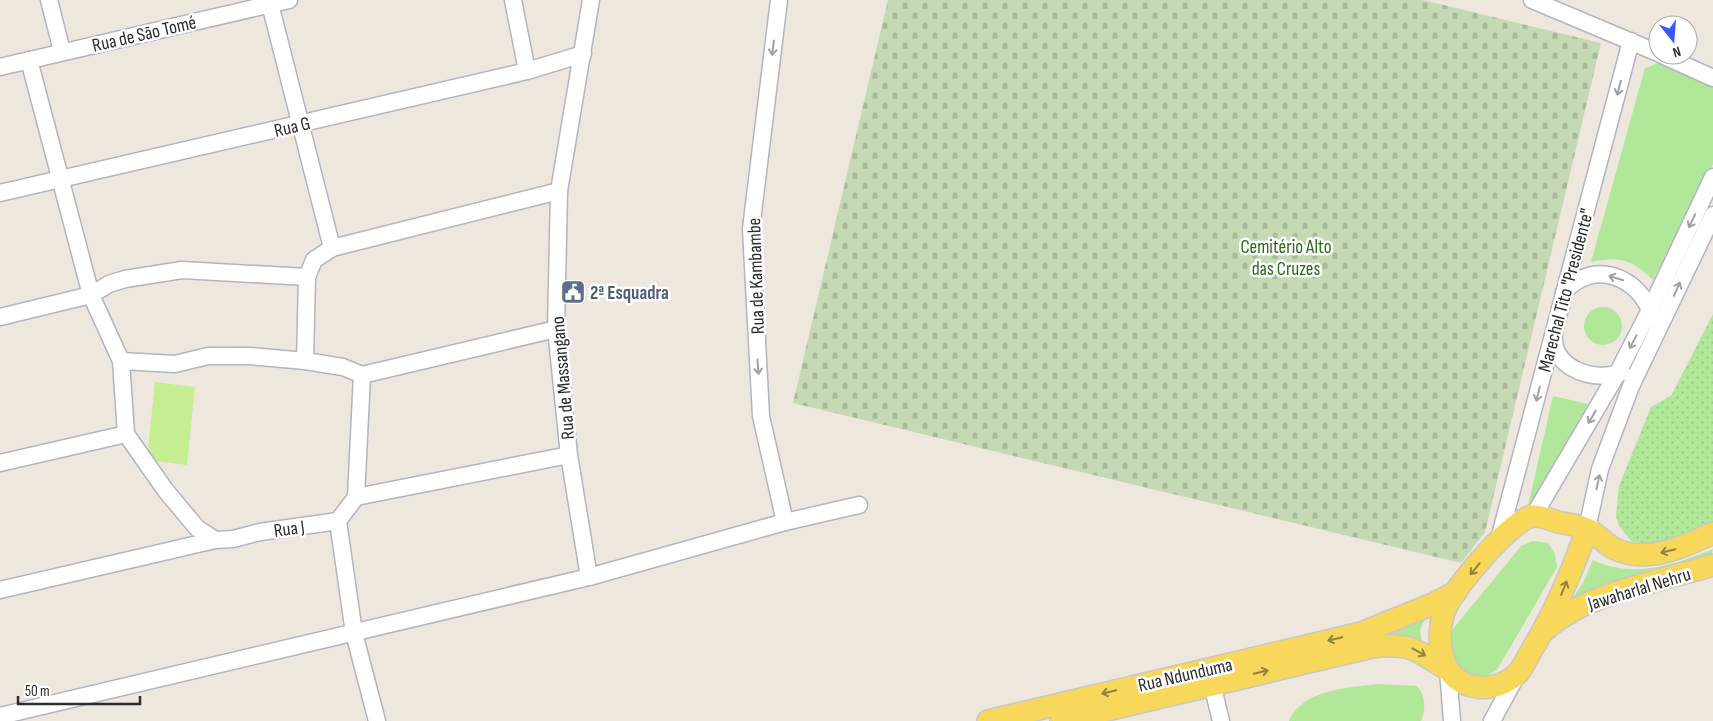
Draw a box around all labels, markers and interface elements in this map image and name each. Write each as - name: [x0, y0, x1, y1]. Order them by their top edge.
- street label: Rua de São Tomé: [90, 11, 199, 58]
- north arrow: [1648, 15, 1698, 65]
- one-way arrow: [768, 40, 778, 56]
- text: N: [1671, 43, 1683, 61]
- one-way arrow: [1613, 79, 1623, 95]
- street label: Rua G: [272, 112, 313, 143]
- street label: Marechal Tito "Presidente": [1534, 206, 1599, 375]
- one-way arrow: [1687, 213, 1696, 228]
- street label: Rua de Kambambe: [743, 217, 770, 335]
- park label: Cemitério Alto das Cruzes: [1240, 236, 1332, 281]
- one-way arrow: [1609, 273, 1625, 283]
- public building icon: 2ª Esquadra: [560, 279, 586, 305]
- place label: 2ª Esquadra: [590, 282, 669, 305]
- one-way arrow: [1673, 282, 1683, 297]
- street label: Rua de Massangano: [547, 315, 580, 440]
- one-way arrow: [1628, 334, 1637, 349]
- one-way arrow: [754, 358, 763, 374]
- one-way arrow: [1532, 385, 1542, 401]
- one-way arrow: [1587, 409, 1597, 424]
- one-way arrow: [1593, 474, 1603, 490]
- street label: Rua J: [272, 516, 306, 543]
- one-way arrow: [1660, 547, 1676, 556]
- one-way arrow: [1469, 563, 1480, 576]
- street label: Jawaharlal Nehru: [1584, 563, 1693, 616]
- one-way arrow: [1560, 581, 1569, 596]
- one-way arrow: [1327, 635, 1343, 644]
- one-way arrow: [1411, 647, 1426, 657]
- street label: Rua Ndunduma: [1136, 653, 1235, 697]
- one-way arrow: [1253, 667, 1269, 676]
- scale bar: [18, 674, 140, 706]
- text: 50 m: [25, 682, 50, 701]
- one-way arrow: [1101, 688, 1117, 697]

